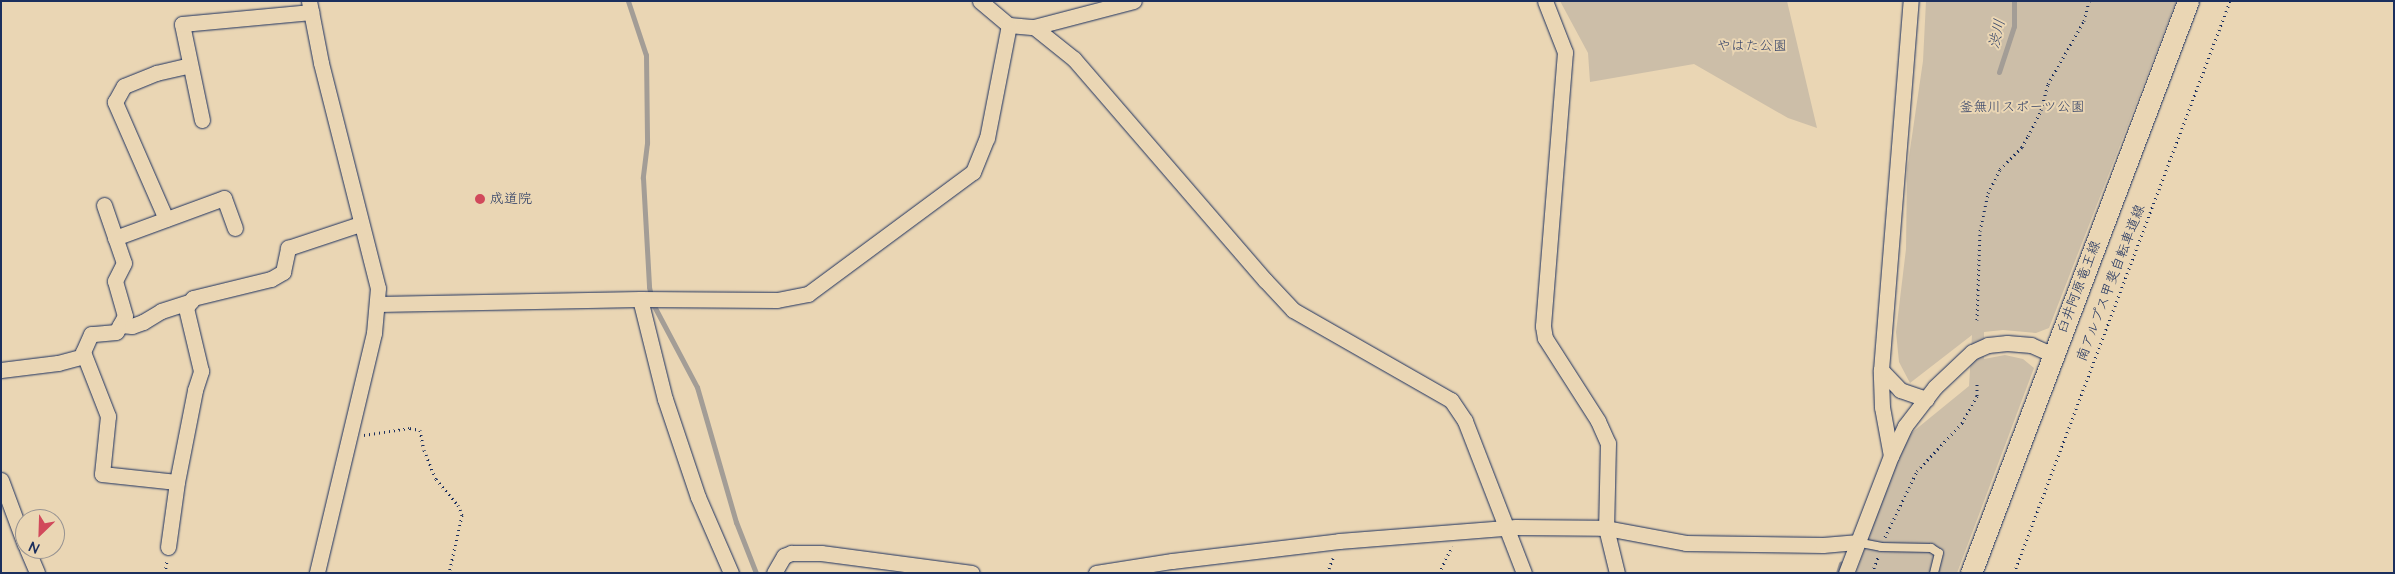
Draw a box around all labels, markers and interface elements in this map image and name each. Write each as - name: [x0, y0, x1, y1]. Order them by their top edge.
- water label: 渋川: [1985, 17, 2009, 51]
- park label: やはた公園: [1717, 38, 1787, 54]
- park label: 釜無川スポーツ公園: [1959, 99, 2085, 115]
- place label: 成道院: [490, 191, 532, 207]
- marker: 成道院: [474, 193, 486, 205]
- street label: 南アルプス甲斐自転車道線: [2073, 202, 2149, 364]
- street label: 臼井阿原竜王線: [2054, 238, 2104, 336]
- north arrow: [15, 509, 65, 559]
- text: N: [26, 536, 42, 558]

